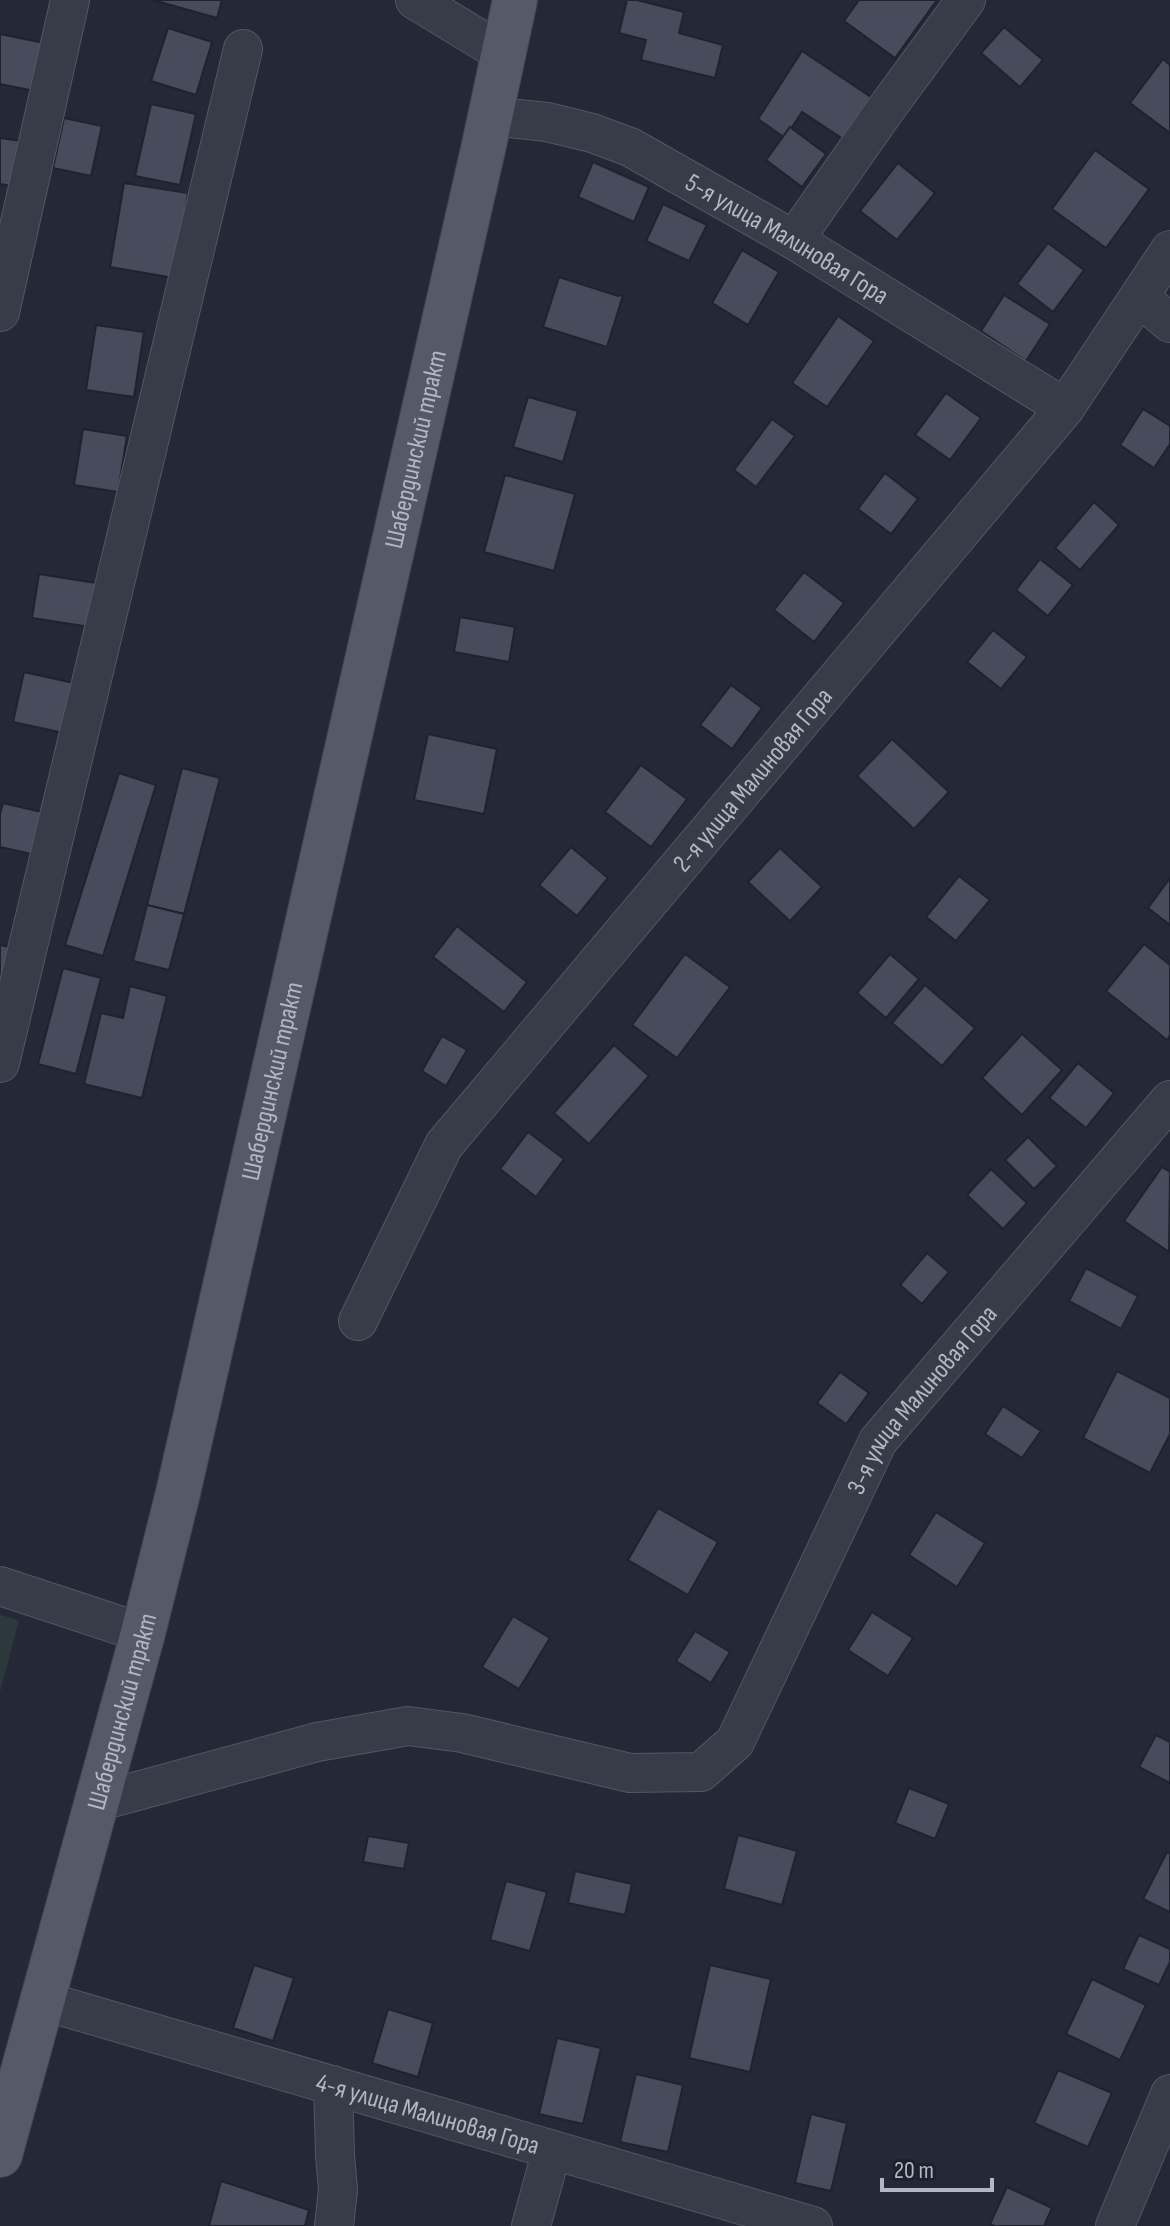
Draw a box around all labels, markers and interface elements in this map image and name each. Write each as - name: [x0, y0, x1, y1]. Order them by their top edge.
- street label: 5-я улица Малиновая Гора: [679, 168, 894, 312]
- street label: Шабердинский тракт: [379, 347, 454, 552]
- street label: 2-я улица Малиновая Гора: [667, 682, 840, 879]
- street label: Шабердинский тракт: [235, 979, 311, 1184]
- street label: 3-я улица Малиновая Гора: [841, 1299, 1004, 1500]
- street label: Шабердинский тракт: [81, 1610, 164, 1813]
- street label: 4-я улица Малиновая Гора: [312, 2067, 543, 2162]
- scale bar: [882, 2142, 992, 2192]
- text: 20 m: [894, 2156, 934, 2185]

